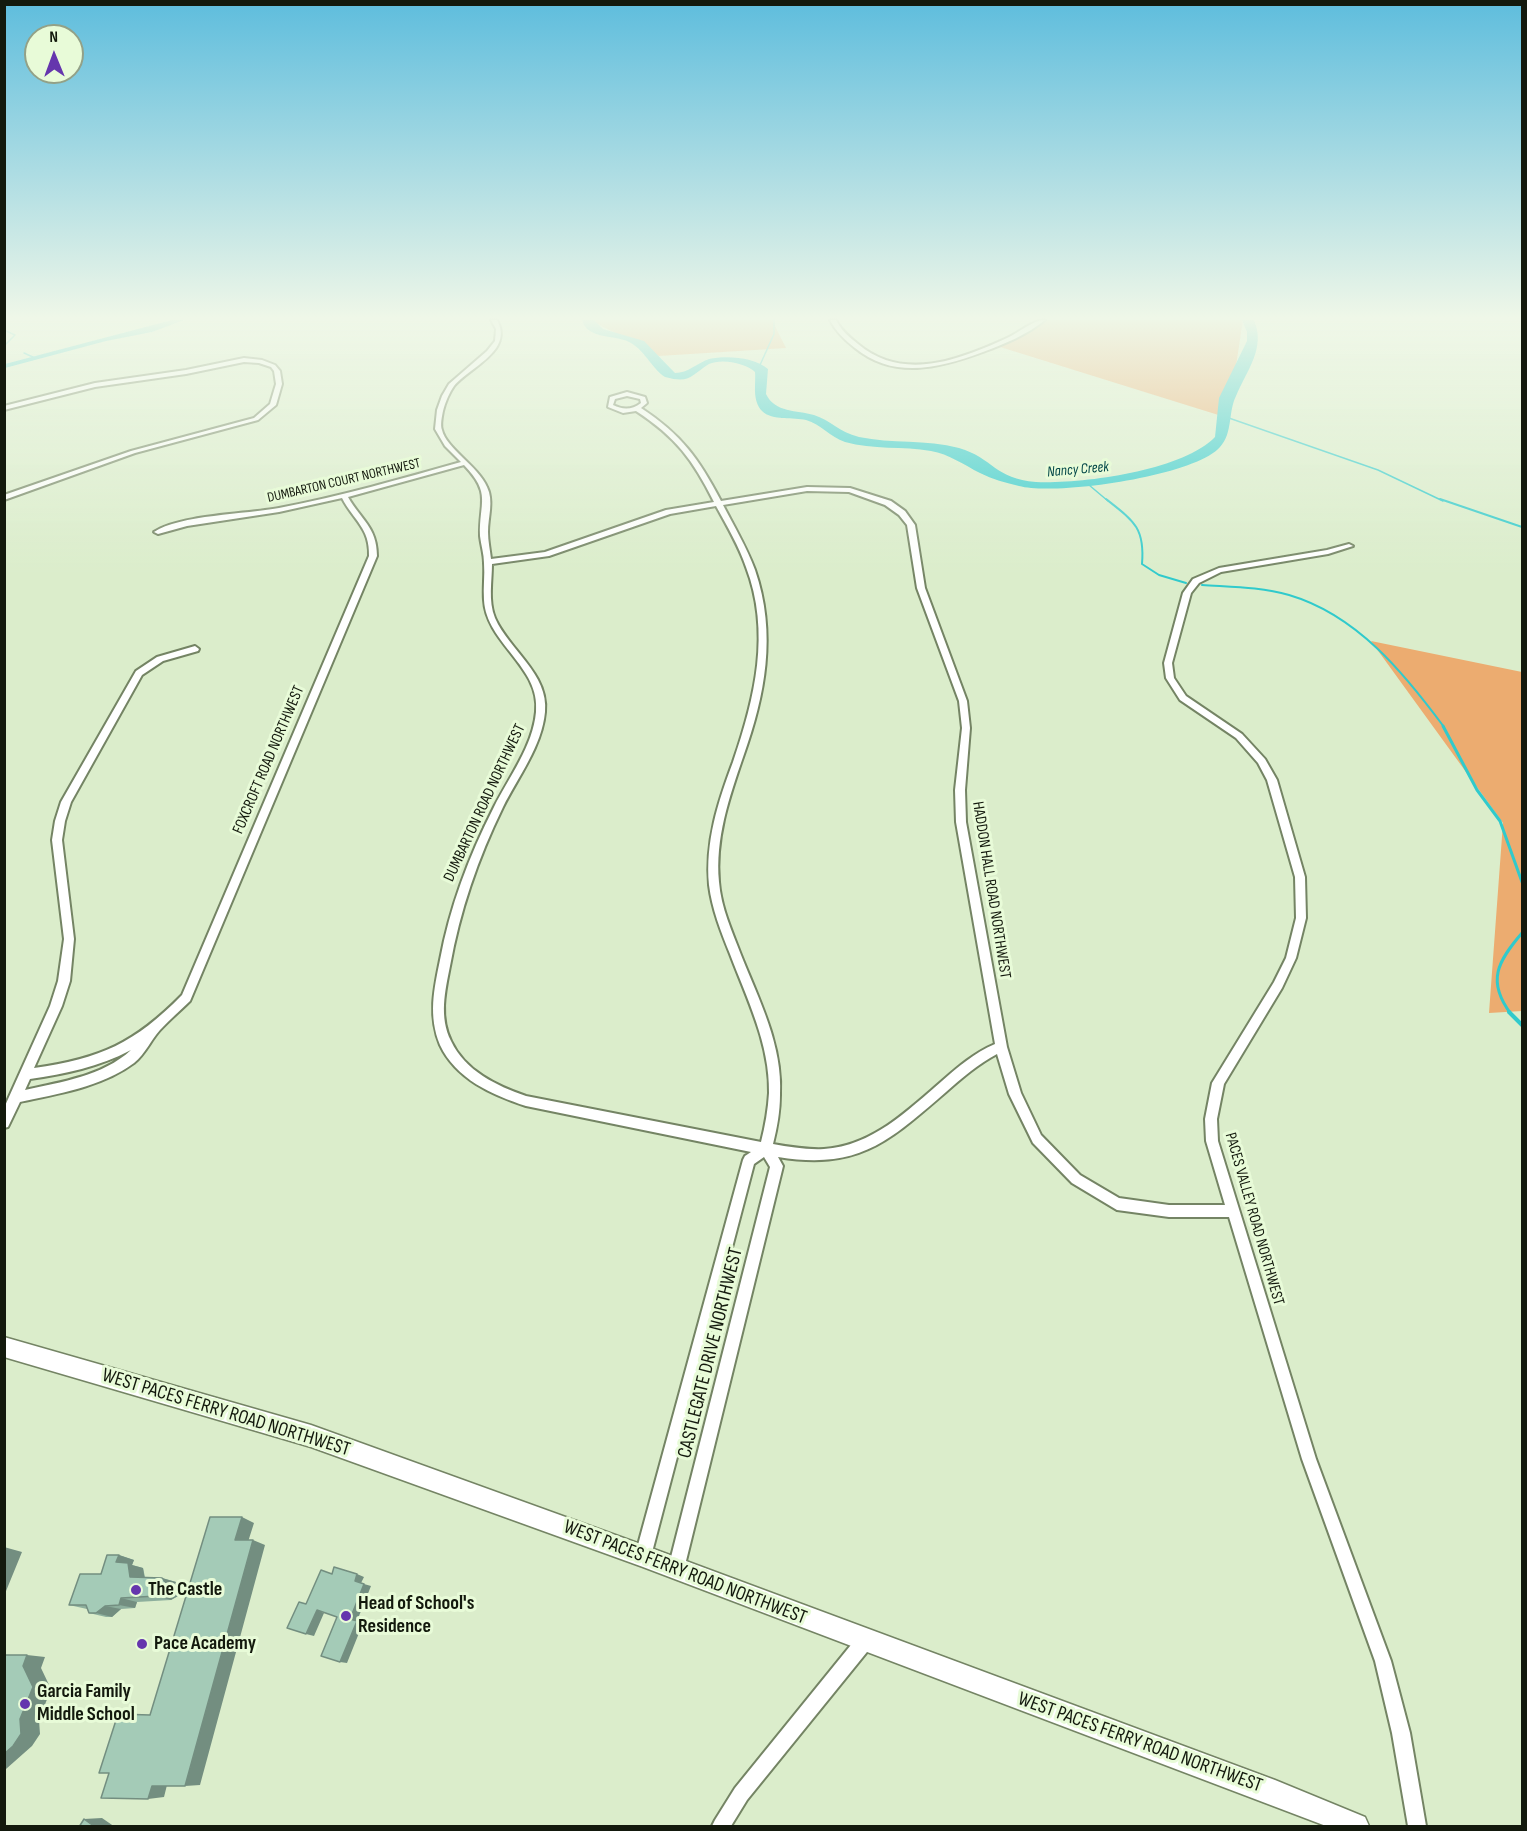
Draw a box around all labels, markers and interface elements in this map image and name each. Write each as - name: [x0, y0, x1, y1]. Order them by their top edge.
- north arrow: [24, 24, 84, 84]
- text: N: [49, 28, 58, 47]
- street label: DUMBARTON COURT NORTHWEST: [266, 455, 422, 507]
- water label: Nancy Creek: [1046, 458, 1110, 482]
- street label: FOXCROFT ROAD NORTHWEST: [229, 683, 309, 837]
- street label: DUMBARTON ROAD NORTHWEST: [440, 721, 530, 885]
- street label: HADDON HALL ROAD NORTHWEST: [968, 800, 1014, 980]
- street label: PACES VALLEY ROAD NORTHWEST: [1220, 1131, 1288, 1307]
- street label: CASTLEGATE DRIVE NORTHWEST: [673, 1245, 749, 1461]
- street label: WEST PACES FERRY ROAD NORTHWEST: [99, 1364, 353, 1462]
- street label: WEST PACES FERRY ROAD NORTHWEST: [560, 1515, 810, 1631]
- place label: The Castle: [148, 1578, 222, 1602]
- marker: The Castle: [129, 1583, 143, 1597]
- place label: Head of School's Residence: [358, 1592, 474, 1639]
- marker: Head of School's Residence: [339, 1609, 353, 1623]
- place label: Pace Academy: [154, 1632, 256, 1656]
- marker: Pace Academy: [135, 1637, 149, 1651]
- place label: Garcia Family Middle School: [37, 1680, 135, 1727]
- street label: WEST PACES FERRY ROAD NORTHWEST: [1014, 1688, 1266, 1798]
- marker: Garcia Family Middle School: [18, 1697, 32, 1711]

